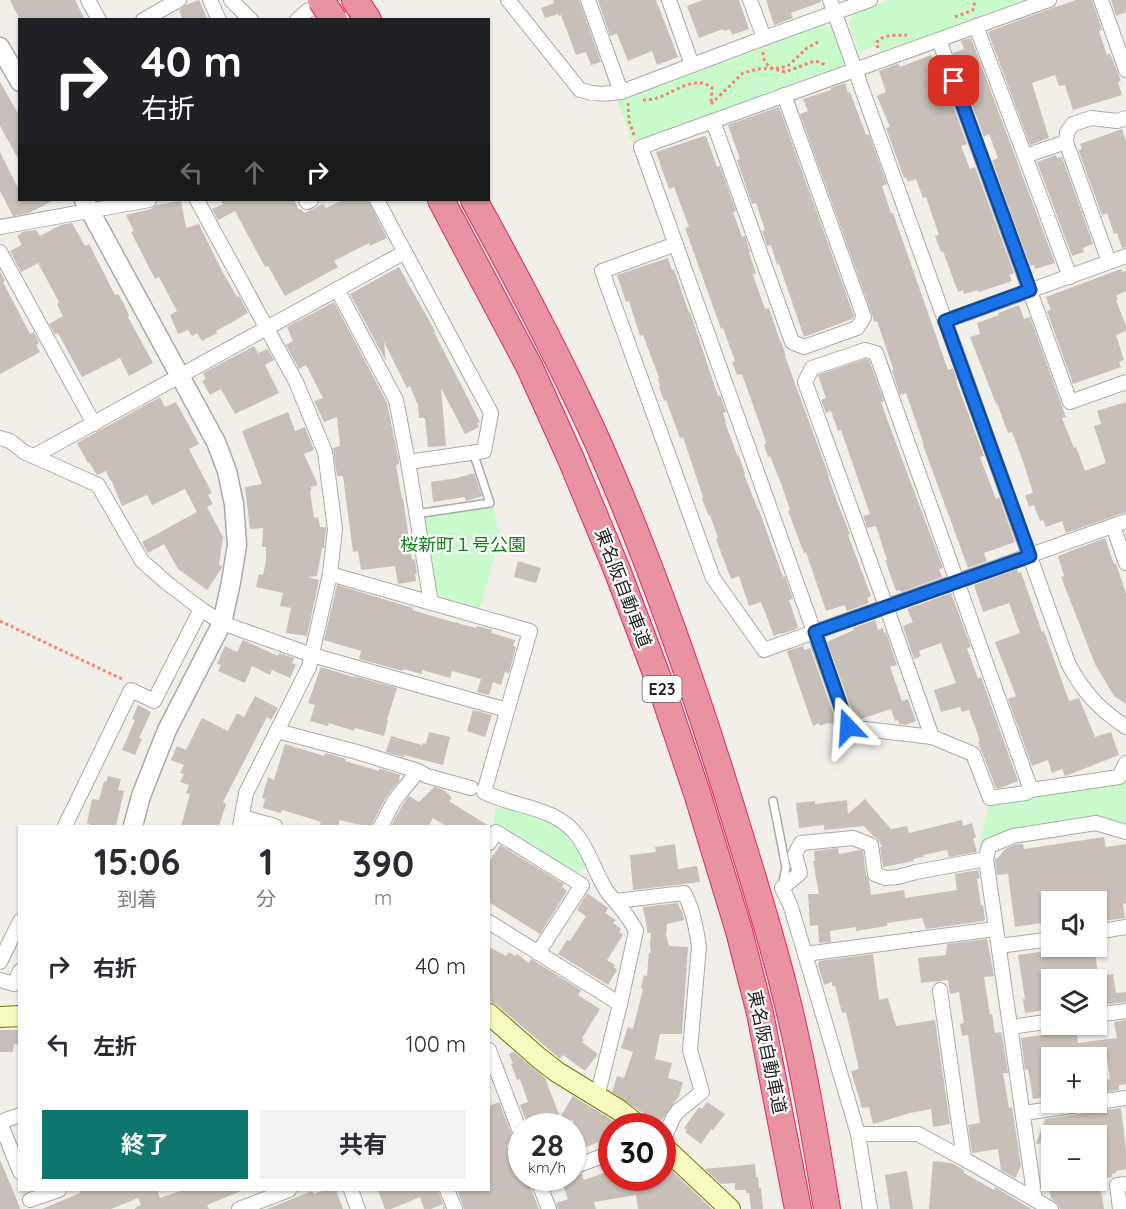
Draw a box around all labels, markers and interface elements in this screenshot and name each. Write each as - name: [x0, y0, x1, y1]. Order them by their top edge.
- text: 40 m: [141, 35, 242, 88]
- icon: right: [42, 42, 120, 120]
- pin: [928, 55, 979, 106]
- icon: arrive: [937, 64, 970, 97]
- text: 右折: [141, 91, 195, 125]
- icon: left: [175, 156, 208, 189]
- icon: ahead: [238, 156, 271, 189]
- icon: right: [301, 156, 334, 189]
- street label: 東名阪自動車道: [590, 525, 657, 651]
- park label: 桜新町１号公園: [400, 533, 526, 556]
- road number: E23: [642, 676, 682, 702]
- position arrow: [816, 695, 880, 759]
- text: 15:06: [94, 839, 180, 884]
- text: 1: [259, 839, 273, 884]
- text: 390: [352, 841, 414, 886]
- text: m: [374, 885, 392, 910]
- text: 到着: [117, 886, 157, 911]
- text: 分: [256, 886, 276, 911]
- map controls: [1041, 891, 1107, 1191]
- button: sound: [1041, 891, 1107, 957]
- icon: right: [42, 950, 75, 983]
- text: 40 m: [415, 952, 466, 980]
- text: 右折: [93, 954, 137, 982]
- button: layers: [1041, 969, 1107, 1035]
- street label: 東名阪自動車道: [743, 988, 792, 1116]
- icon: left: [42, 1028, 75, 1061]
- text: 100 m: [406, 1030, 466, 1058]
- text: 左折: [93, 1032, 137, 1060]
- button: +: [1041, 1047, 1107, 1113]
- button: 終了: [42, 1110, 248, 1179]
- button: 共有: [260, 1110, 466, 1179]
- speed limit sign: 30: [598, 1113, 676, 1191]
- button: −: [1041, 1125, 1107, 1191]
- text: 28: [530, 1126, 564, 1164]
- text: km/h: [528, 1158, 566, 1177]

